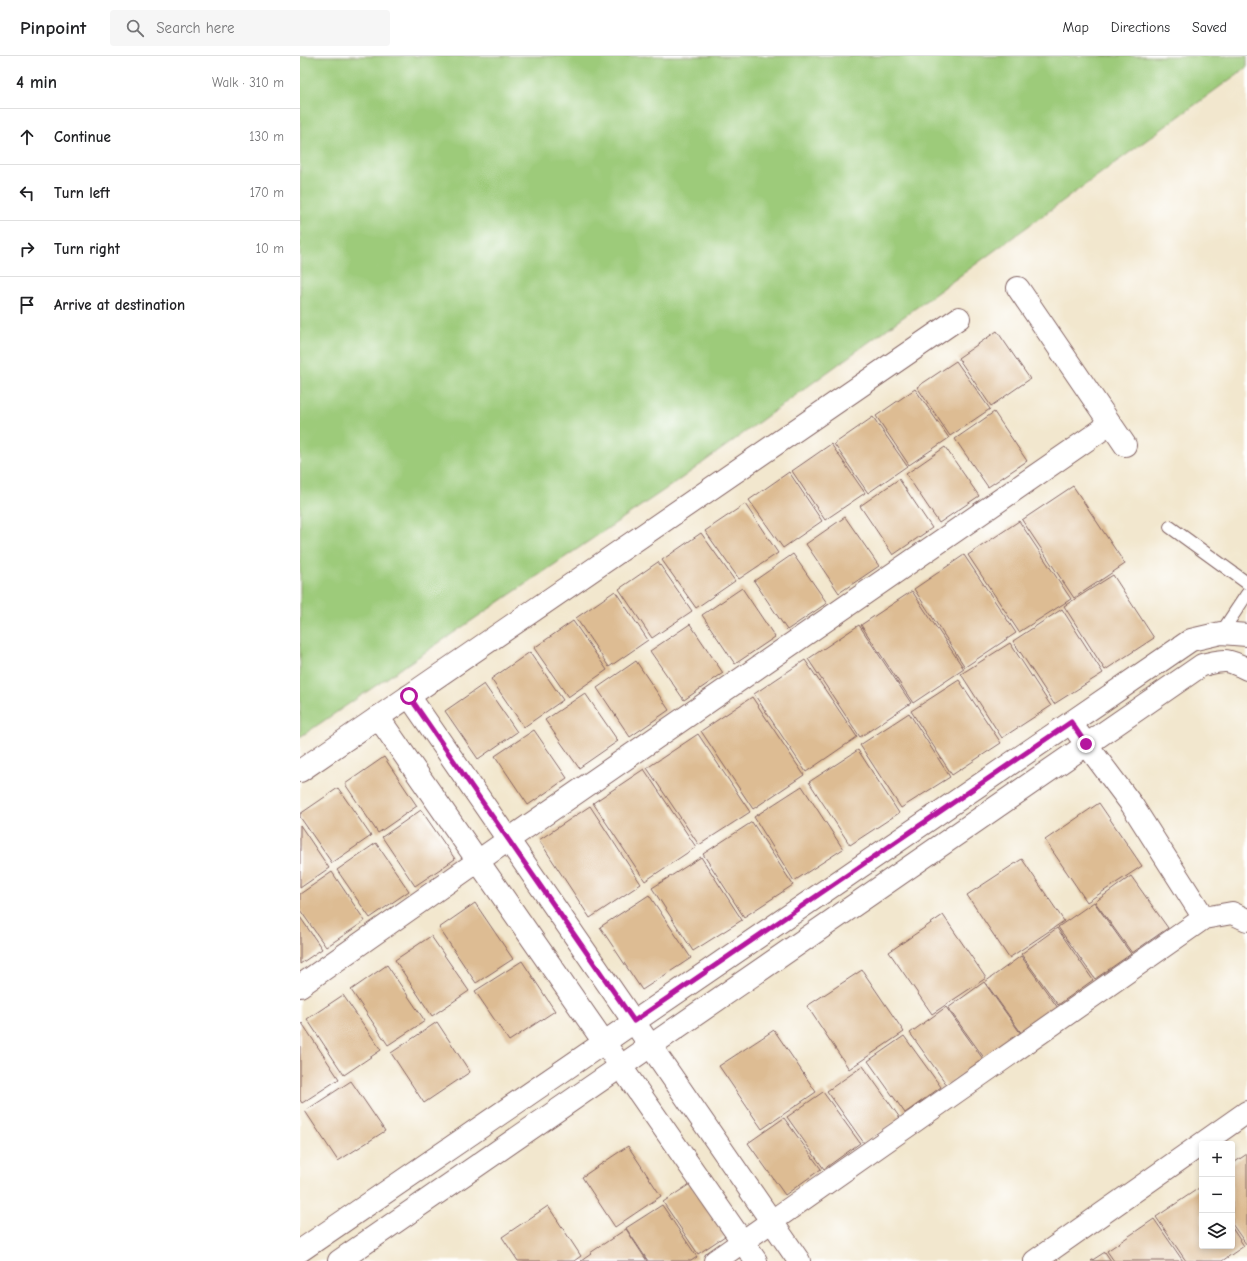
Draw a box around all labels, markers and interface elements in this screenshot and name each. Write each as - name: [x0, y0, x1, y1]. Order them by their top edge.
- search box: [110, 10, 390, 46]
- text: Pinpoint: [20, 17, 86, 39]
- icon: search: [124, 17, 146, 39]
- text: Search here: [156, 19, 234, 37]
- text: Map: [1062, 19, 1089, 36]
- text: Directions: [1111, 19, 1170, 36]
- text: Saved: [1192, 19, 1227, 36]
- text: 4 min: [16, 73, 57, 92]
- text: Walk · 310 m: [212, 75, 284, 90]
- icon: ahead: [16, 126, 38, 148]
- text: Continue: [54, 128, 111, 146]
- text: 130 m: [249, 129, 284, 144]
- icon: left: [16, 182, 38, 204]
- text: Turn left: [54, 184, 110, 202]
- text: 170 m: [250, 185, 284, 200]
- icon: right: [16, 238, 38, 260]
- text: Turn right: [54, 240, 120, 258]
- text: 10 m: [256, 241, 284, 256]
- icon: arrive: [16, 294, 38, 316]
- text: Arrive at destination: [54, 296, 185, 314]
- route start: [400, 687, 418, 705]
- route end: [1077, 735, 1095, 753]
- map controls: [1199, 1141, 1235, 1249]
- button: +: [1199, 1141, 1235, 1177]
- button: −: [1199, 1177, 1235, 1213]
- button: layers: [1199, 1213, 1235, 1249]

